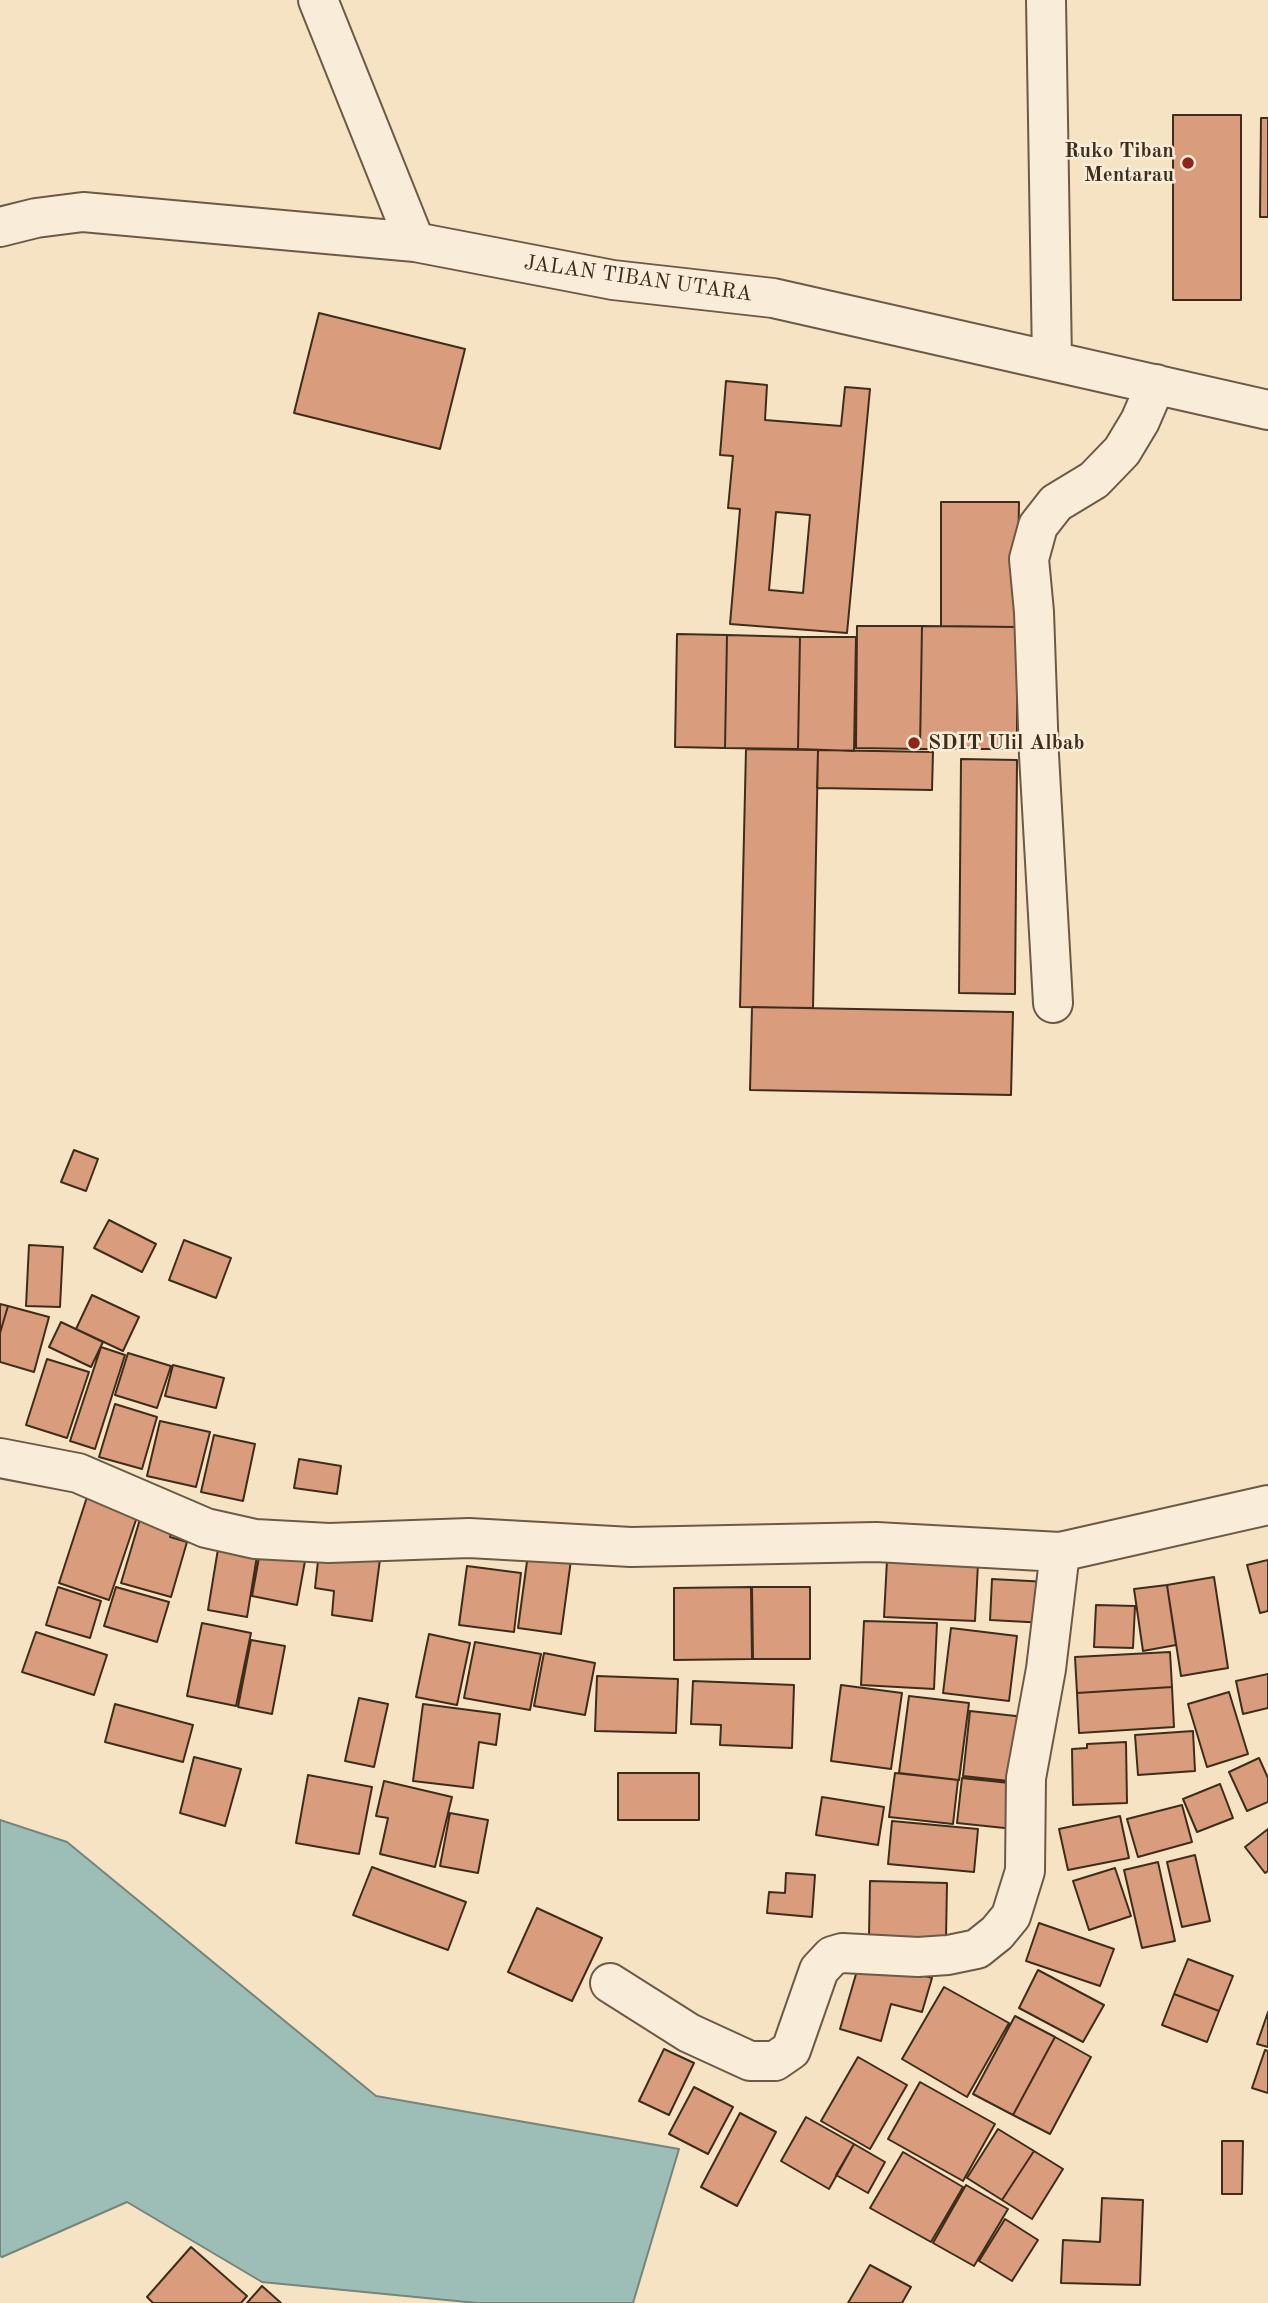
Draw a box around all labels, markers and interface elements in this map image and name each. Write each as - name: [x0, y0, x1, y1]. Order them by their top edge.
- place label: Ruko Tiban Mentarau: [1064, 138, 1174, 188]
- marker: Ruko Tiban Mentarau: [1180, 155, 1196, 171]
- street label: JALAN TIBAN UTARA: [522, 251, 754, 307]
- place label: SDIT Ulil Albab: [928, 730, 1085, 756]
- marker: SDIT Ulil Albab: [906, 735, 922, 751]

